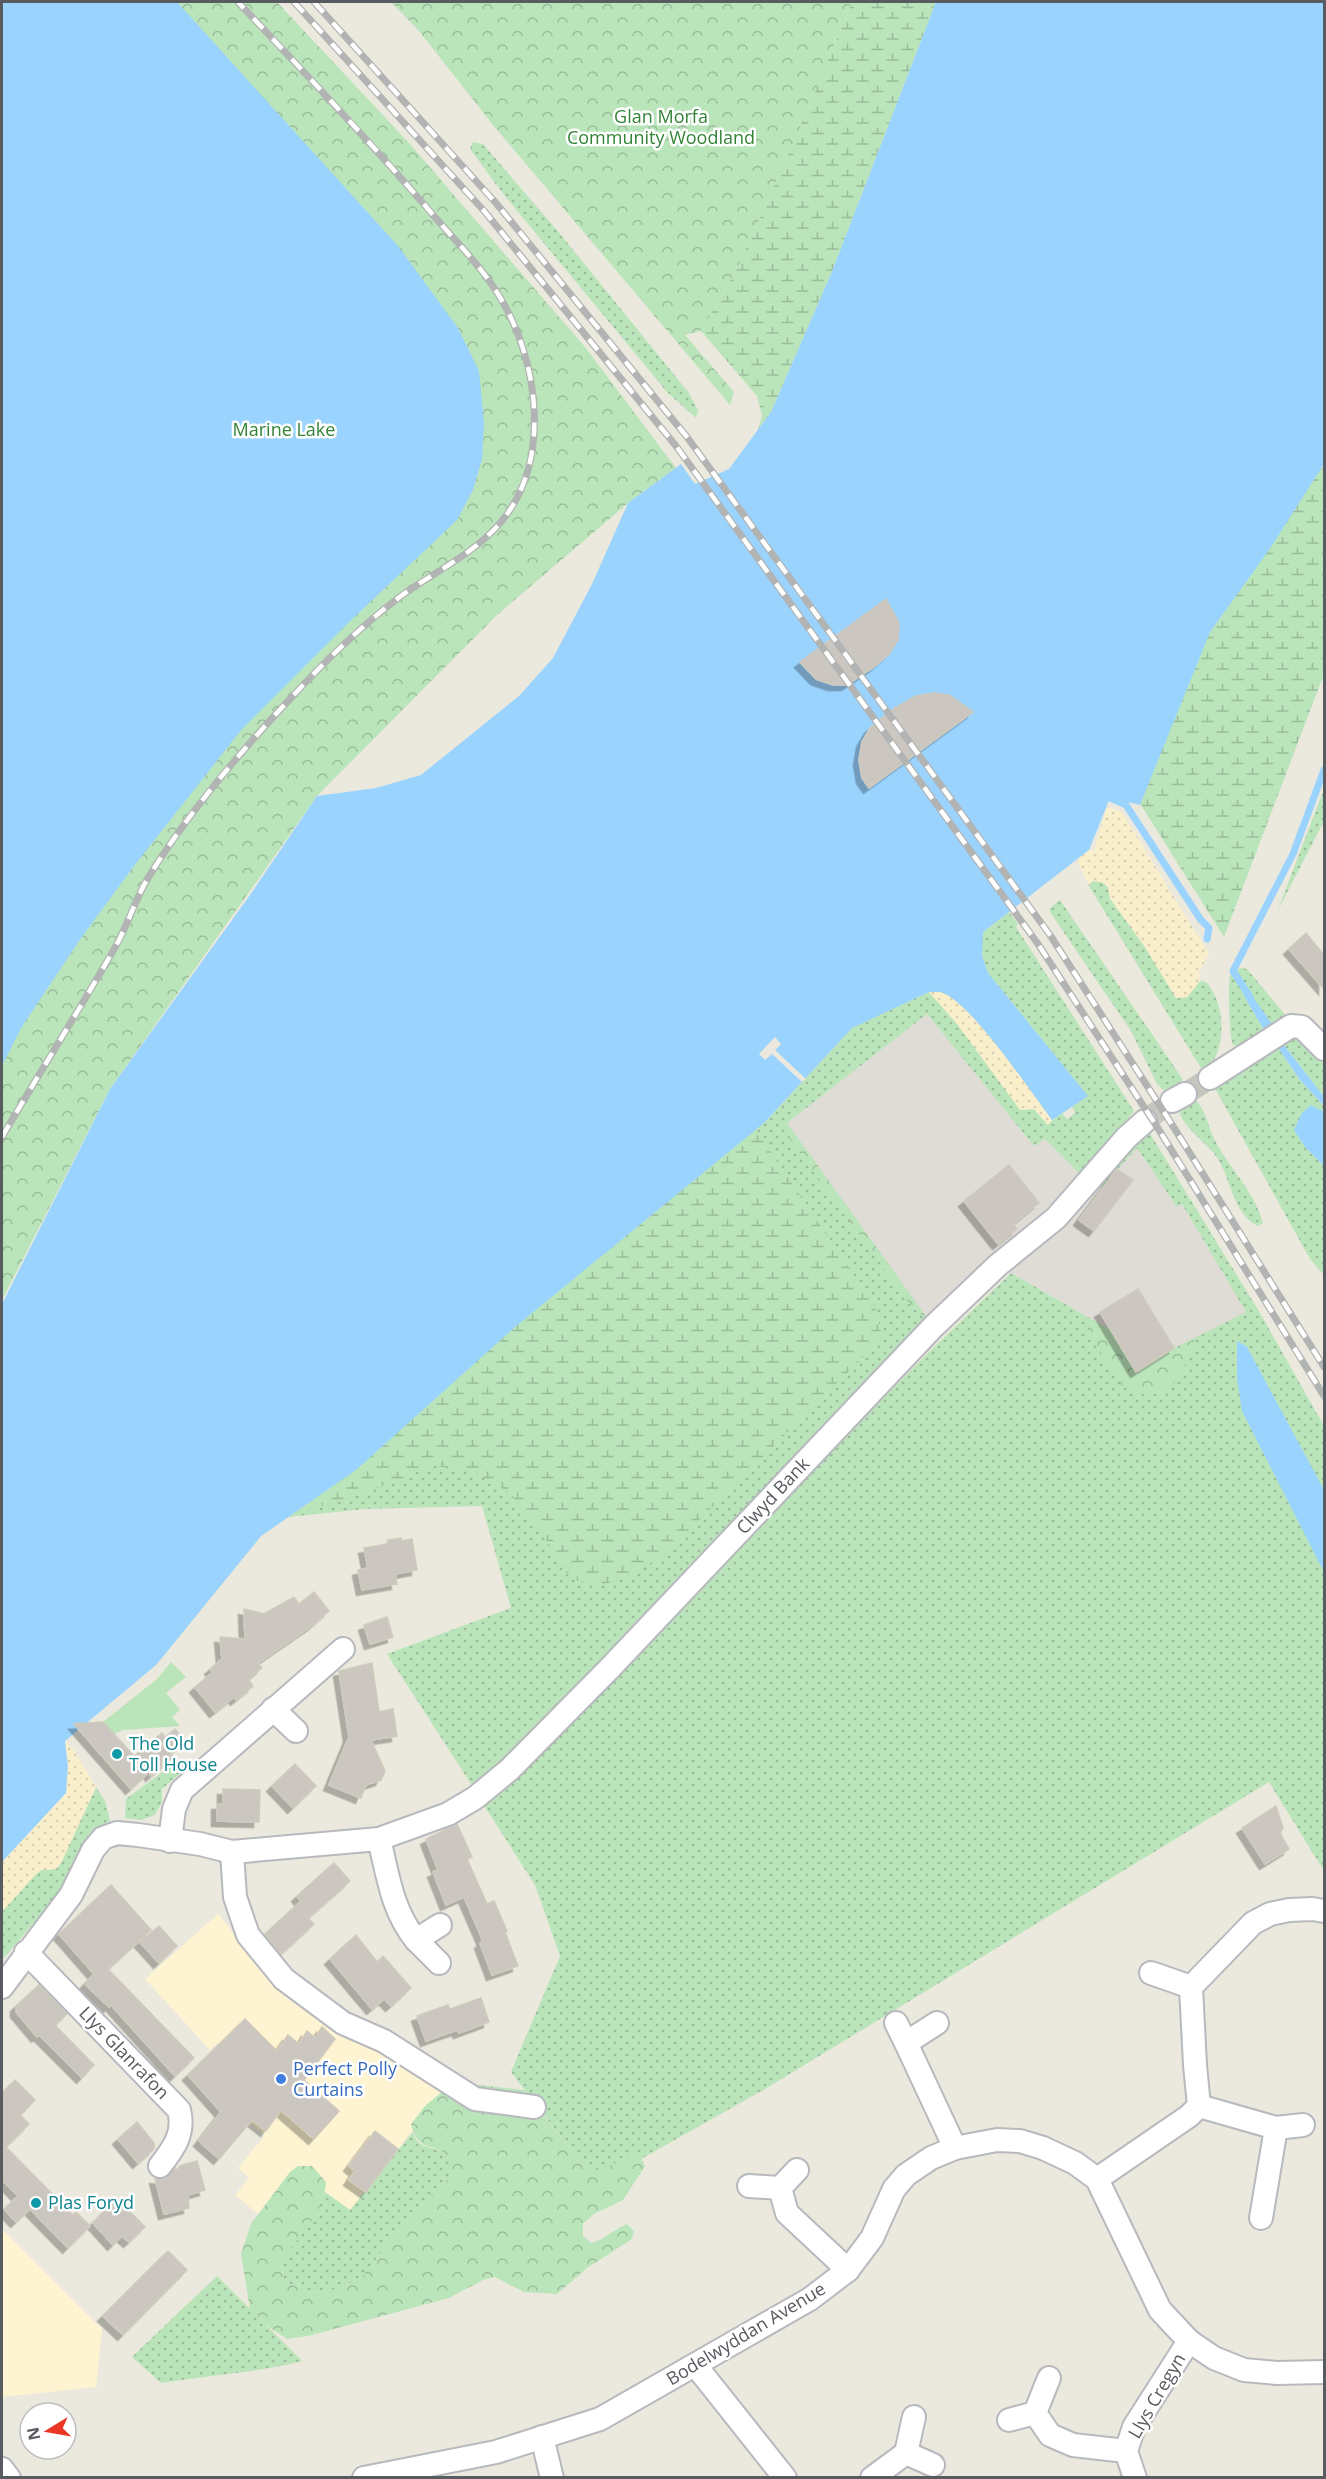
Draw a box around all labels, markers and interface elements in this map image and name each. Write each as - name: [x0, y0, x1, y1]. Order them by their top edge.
- park label: Glan Morfa Community Woodland: [567, 104, 755, 149]
- park label: Marine Lake: [233, 417, 335, 441]
- street label: Clwyd Bank: [731, 1451, 814, 1539]
- place label: The Old Toll House: [129, 1731, 217, 1776]
- marker: The Old Toll House: [110, 1747, 124, 1761]
- street label: Llys Glanrafon: [74, 2001, 175, 2104]
- place label: Perfect Polly Curtains: [293, 2056, 398, 2101]
- marker: Perfect Polly Curtains: [274, 2072, 288, 2086]
- place label: Plas Foryd: [48, 2190, 134, 2214]
- marker: Plas Foryd: [29, 2196, 43, 2210]
- street label: Bodelwyddan Avenue: [662, 2276, 829, 2390]
- street label: Llys Cregyn: [1122, 2348, 1190, 2443]
- north arrow: [18, 2401, 78, 2461]
- text: N: [21, 2425, 45, 2442]

